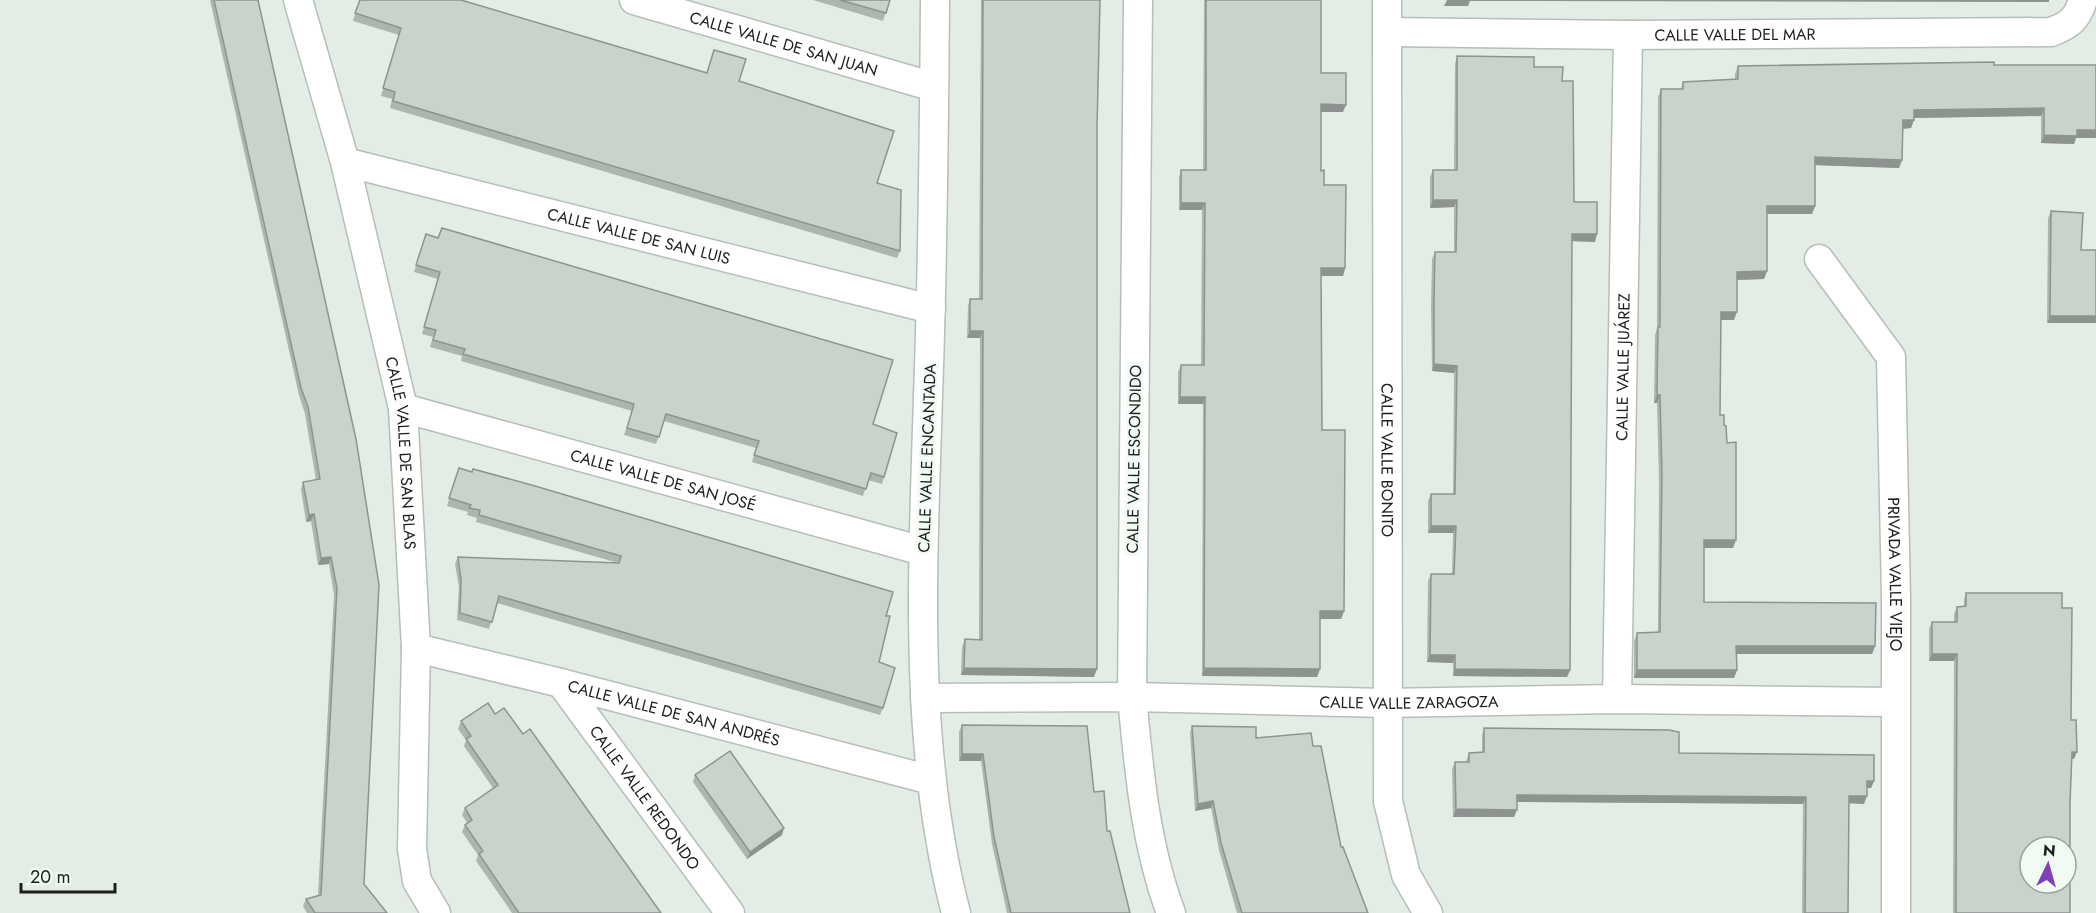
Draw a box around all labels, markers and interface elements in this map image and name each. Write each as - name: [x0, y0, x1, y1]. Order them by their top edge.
- street label: CALLE VALLE DE SAN JUAN: [687, 5, 881, 82]
- street label: CALLE VALLE DEL MAR: [1654, 22, 1816, 46]
- street label: CALLE VALLE DE SAN LUIS: [545, 202, 733, 270]
- street label: CALLE VALLE JUÁREZ: [1610, 293, 1635, 441]
- street label: CALLE VALLE DE SAN BLAS: [380, 354, 422, 550]
- street label: CALLE VALLE ENCANTADA: [912, 363, 942, 553]
- street label: CALLE VALLE ESCONDIDO: [1121, 364, 1147, 554]
- street label: CALLE VALLE BONITO: [1376, 383, 1399, 537]
- street label: CALLE VALLE DE SAN JOSÉ: [568, 443, 759, 516]
- street label: PRIVADA VALLE VIEJO: [1882, 497, 1908, 652]
- street label: CALLE VALLE DE SAN ANDRÉS: [565, 674, 783, 751]
- street label: CALLE VALLE ZARAGOZA: [1319, 690, 1499, 715]
- street label: CALLE VALLE REDONDO: [584, 720, 706, 874]
- north arrow: [2018, 835, 2078, 895]
- text: N: [2042, 839, 2057, 863]
- scale bar: [21, 856, 116, 894]
- text: 20 m: [30, 864, 70, 890]

